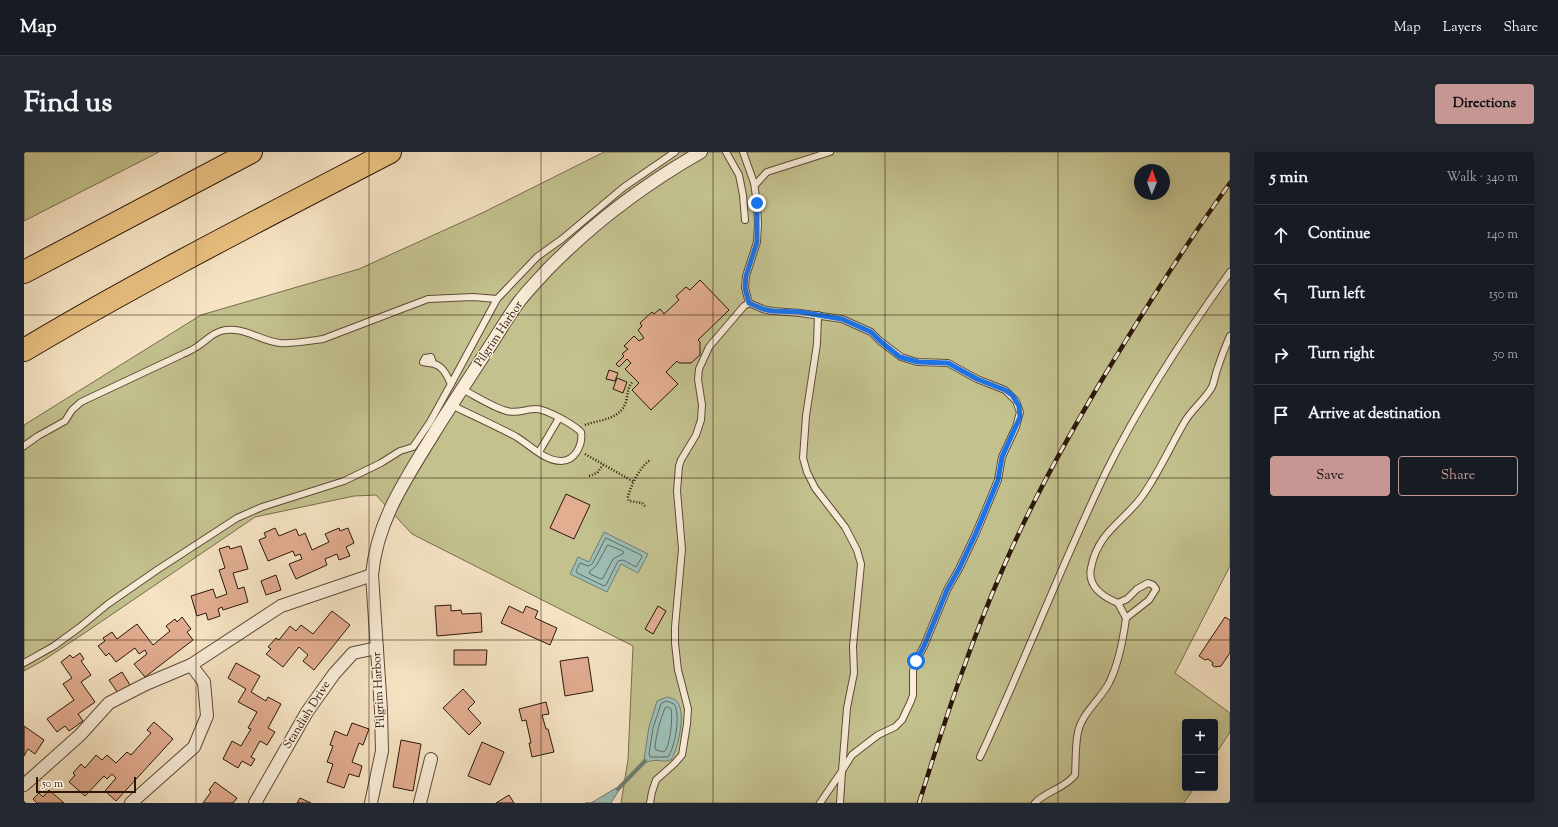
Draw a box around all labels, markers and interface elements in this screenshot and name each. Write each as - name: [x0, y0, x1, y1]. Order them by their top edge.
- text: Map: [20, 14, 57, 41]
- text: Map: [1394, 18, 1421, 38]
- text: Layers: [1443, 18, 1481, 38]
- text: Share: [1503, 18, 1538, 38]
- text: Find us: [24, 84, 112, 124]
- button: Directions: [1435, 84, 1534, 124]
- north arrow: [1134, 164, 1170, 200]
- text: 5 min: [1270, 166, 1308, 190]
- text: Walk · 340 m: [1447, 169, 1518, 187]
- route end: [748, 194, 766, 212]
- icon: ahead: [1270, 224, 1292, 246]
- text: Continue: [1308, 224, 1370, 245]
- text: 140 m: [1487, 226, 1518, 244]
- icon: left: [1270, 284, 1292, 306]
- text: Turn left: [1308, 284, 1365, 305]
- text: 150 m: [1489, 286, 1518, 304]
- street label: Pilgrim Harbor: [470, 297, 528, 371]
- icon: right: [1270, 344, 1292, 366]
- text: Turn right: [1308, 344, 1374, 365]
- text: 50 m: [1493, 346, 1518, 364]
- icon: arrive: [1270, 404, 1292, 426]
- text: Arrive at destination: [1308, 404, 1441, 425]
- button: Save: [1270, 456, 1390, 496]
- button: Share: [1398, 456, 1518, 496]
- street label: Pilgrim Harbor: [368, 651, 390, 729]
- route start: [907, 652, 925, 670]
- street label: Standish Drive: [279, 677, 335, 752]
- map controls: [1182, 719, 1218, 791]
- button: +: [1182, 719, 1218, 755]
- button: −: [1182, 755, 1218, 791]
- scale bar: [36, 775, 136, 794]
- text: 50 m: [42, 776, 63, 792]

